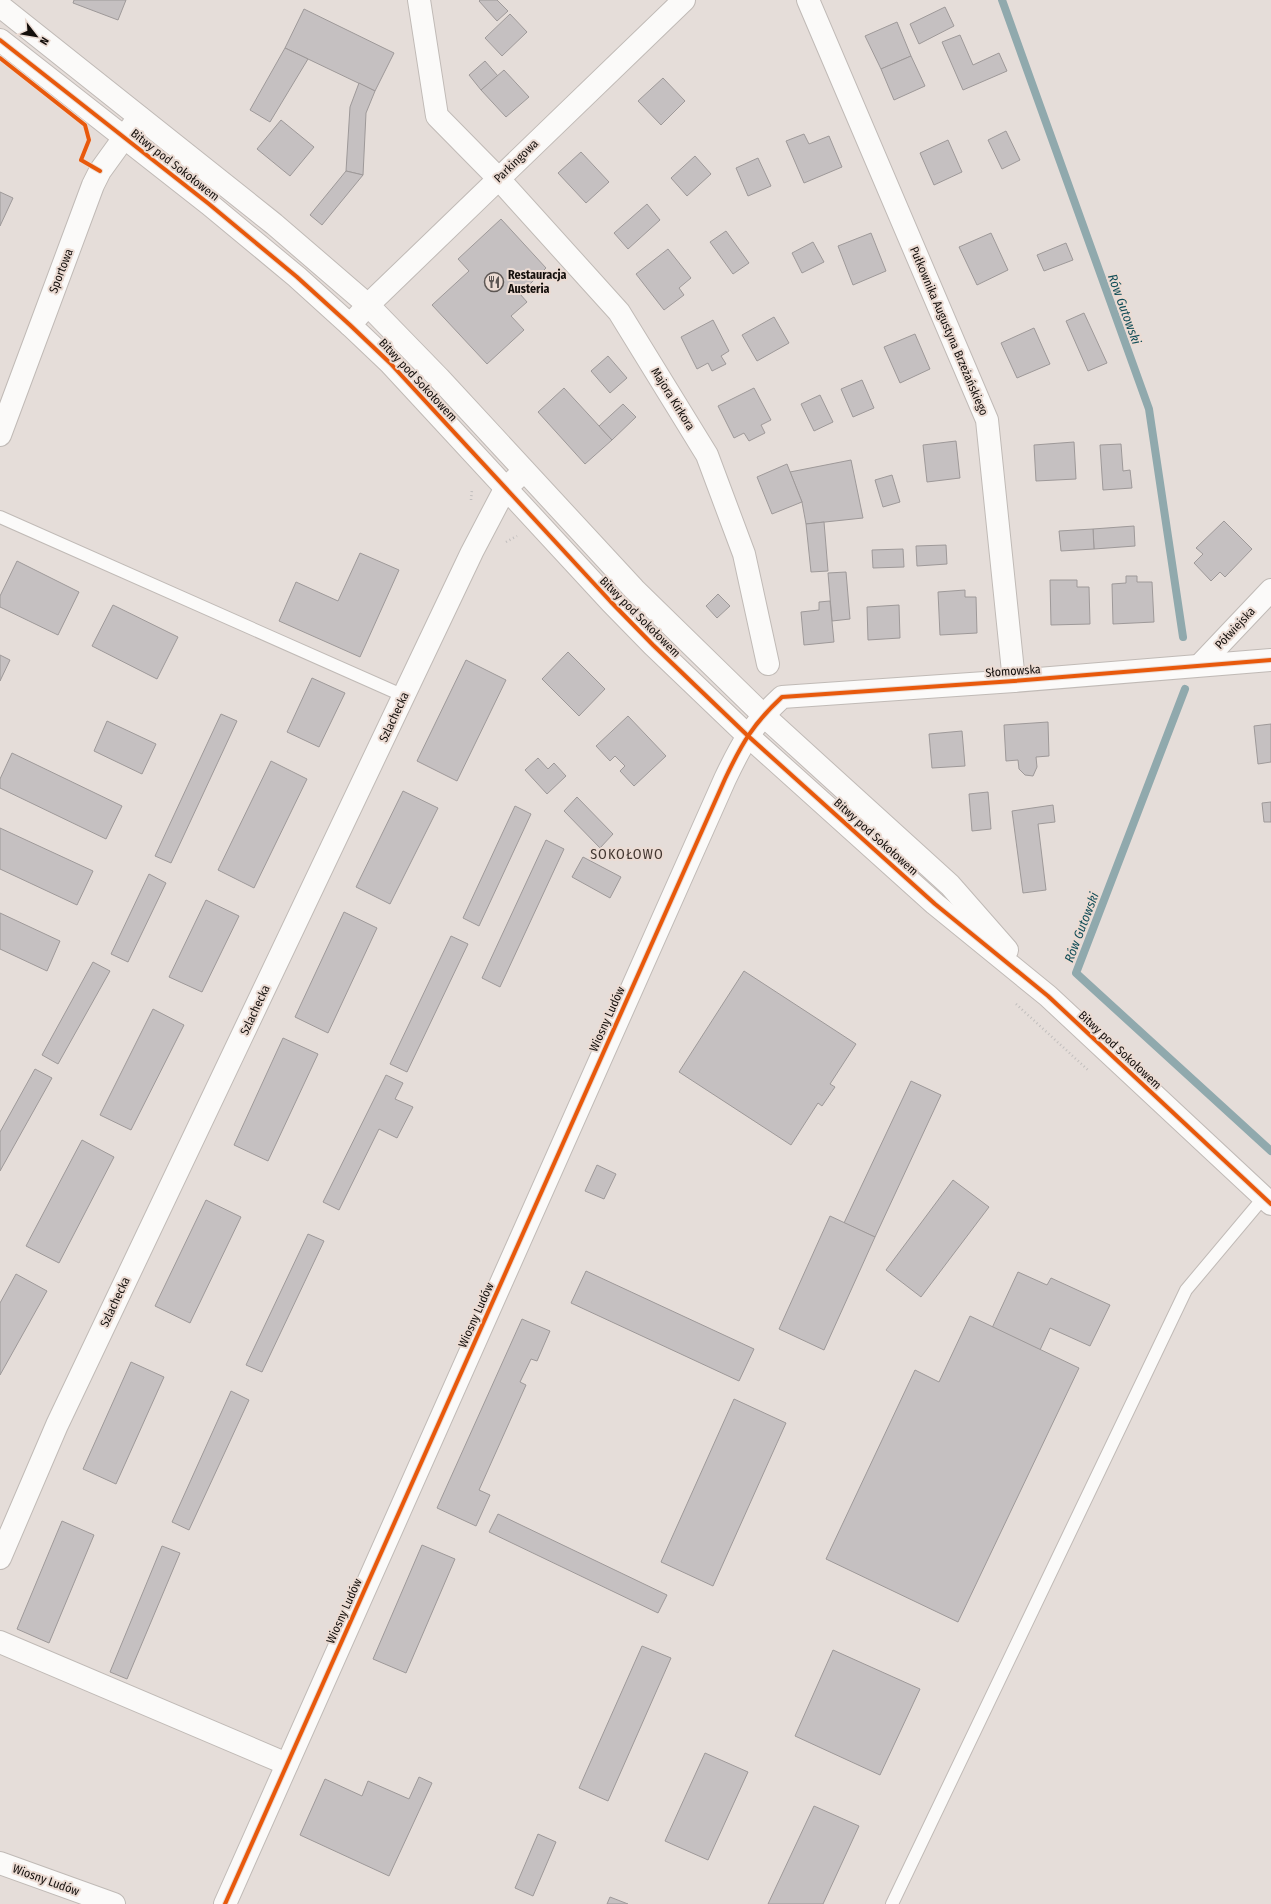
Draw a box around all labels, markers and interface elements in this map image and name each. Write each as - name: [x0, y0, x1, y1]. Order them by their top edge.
- north arrow: [16, 16, 56, 56]
- text: N: [37, 35, 51, 47]
- street label: Bitwy pod Sokołowem: [128, 126, 222, 204]
- street label: Parkingowa: [491, 136, 541, 185]
- street label: Pułkownika Augustyna Brzeżańskiego: [907, 244, 991, 418]
- street label: Sportowa: [46, 247, 76, 295]
- place label: Restauracja Austeria: [507, 268, 567, 296]
- restaurant icon: Restauracja Austeria: [483, 271, 505, 293]
- water label: Rów Gutowski: [1105, 272, 1144, 347]
- street label: Bitwy pod Sokołowem: [376, 336, 460, 424]
- street label: Majora Kirkora: [648, 365, 698, 433]
- street label: Bitwy pod Sokołowem: [597, 574, 683, 660]
- street label: Półwiejska: [1212, 604, 1258, 652]
- street label: Słomowska: [985, 662, 1041, 680]
- street label: Szlachecka: [376, 690, 412, 744]
- street label: Bitwy pod Sokołowem: [831, 796, 921, 878]
- district label: SOKOŁOWO: [590, 846, 664, 863]
- water label: Rów Gutowski: [1061, 889, 1102, 964]
- street label: Szlachecka: [237, 983, 273, 1037]
- street label: Wiosny Ludów: [586, 984, 628, 1054]
- street label: Bitwy pod Sokołowem: [1076, 1008, 1164, 1092]
- street label: Szlachecka: [97, 1275, 133, 1329]
- street label: Wiosny Ludów: [455, 1280, 497, 1350]
- street label: Wiosny Ludów: [323, 1576, 365, 1646]
- street label: Wiosny Ludów: [11, 1861, 81, 1899]

